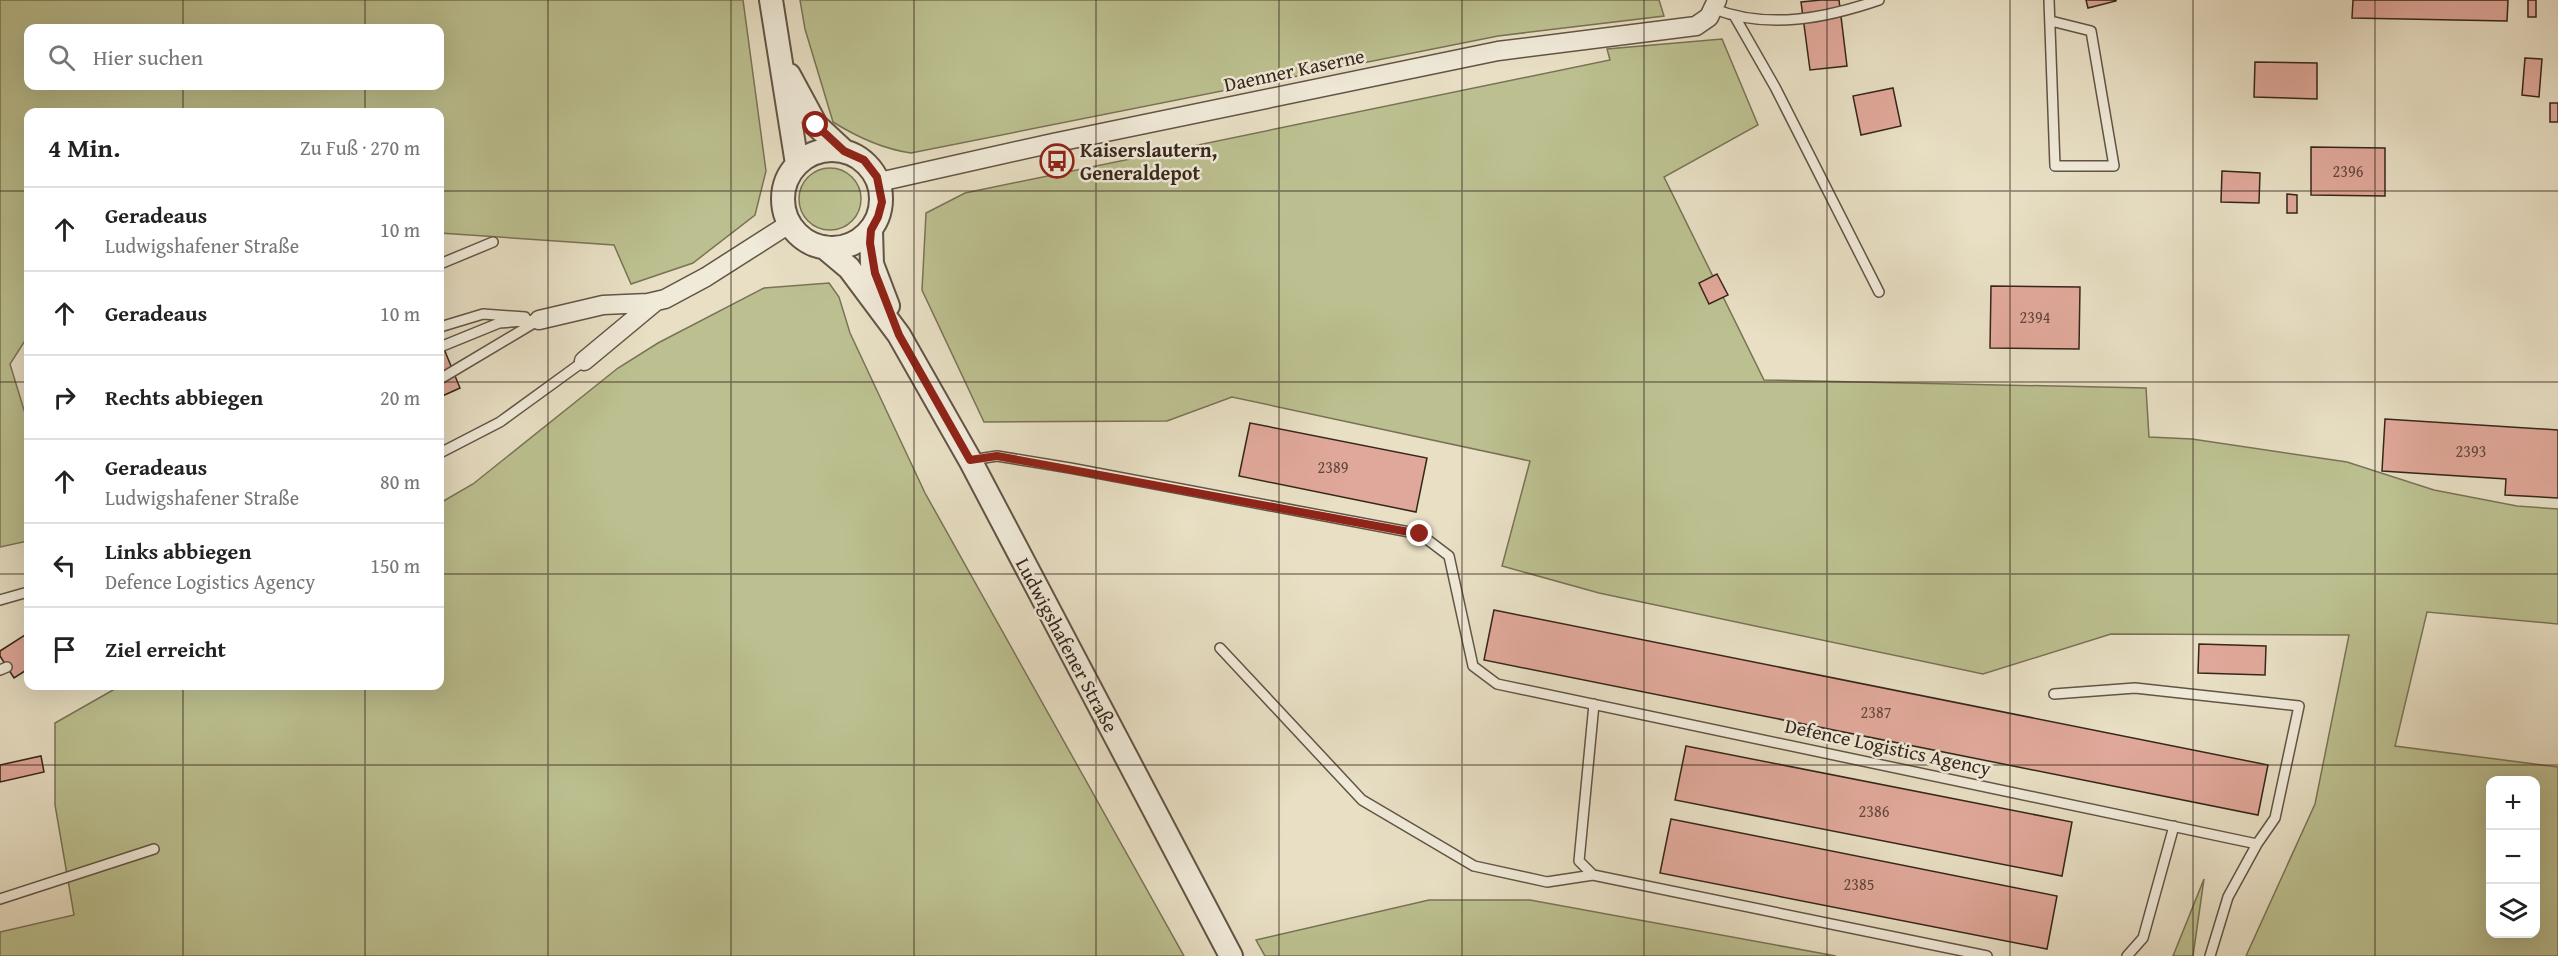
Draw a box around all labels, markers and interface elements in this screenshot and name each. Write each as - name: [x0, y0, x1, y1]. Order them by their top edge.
- search box: [24, 24, 444, 90]
- street label: Daenner Kaserne: [1221, 40, 1367, 99]
- icon: search: [45, 41, 78, 74]
- text: Hier suchen: [93, 41, 203, 73]
- route start: [802, 111, 828, 137]
- text: 4 Min.: [48, 128, 120, 167]
- text: Zu Fuß · 270 m: [300, 133, 420, 162]
- place label: Kaiserslautern, Generaldepot: [1080, 135, 1217, 187]
- bus stop icon: Kaiserslautern, Generaldepot: [1039, 143, 1075, 179]
- house number: 2396: [2333, 159, 2364, 183]
- text: Geradeaus: [105, 199, 207, 231]
- icon: ahead: [48, 213, 81, 246]
- text: 10 m: [380, 215, 420, 244]
- text: Ludwigshafener Straße: [105, 231, 299, 260]
- icon: ahead: [48, 297, 81, 330]
- text: Geradeaus: [105, 297, 207, 329]
- text: 10 m: [380, 299, 420, 328]
- house number: 2394: [2020, 305, 2051, 329]
- icon: right: [48, 381, 81, 414]
- text: Rechts abbiegen: [105, 381, 263, 413]
- text: 20 m: [380, 383, 420, 412]
- house number: 2393: [2456, 439, 2486, 463]
- text: Geradeaus: [105, 451, 207, 483]
- house number: 2389: [1318, 455, 1349, 479]
- icon: ahead: [48, 465, 81, 498]
- text: 80 m: [380, 467, 420, 496]
- text: Ludwigshafener Straße: [105, 483, 299, 512]
- route end: [1406, 520, 1432, 546]
- text: Links abbiegen: [105, 535, 251, 567]
- icon: left: [48, 549, 81, 582]
- text: 150 m: [370, 551, 420, 580]
- street label: Ludwigshafener Straße: [1009, 552, 1126, 737]
- text: Defence Logistics Agency: [105, 567, 315, 596]
- icon: arrive: [48, 633, 81, 666]
- text: Ziel erreicht: [105, 633, 226, 665]
- house number: 2387: [1861, 700, 1892, 724]
- street label: Defence Logistics Agency: [1782, 710, 1994, 783]
- map controls: [2486, 776, 2540, 938]
- button: +: [2486, 776, 2540, 830]
- house number: 2386: [1859, 799, 1890, 823]
- button: −: [2486, 830, 2540, 884]
- house number: 2385: [1844, 872, 1874, 896]
- button: layers: [2486, 884, 2540, 938]

